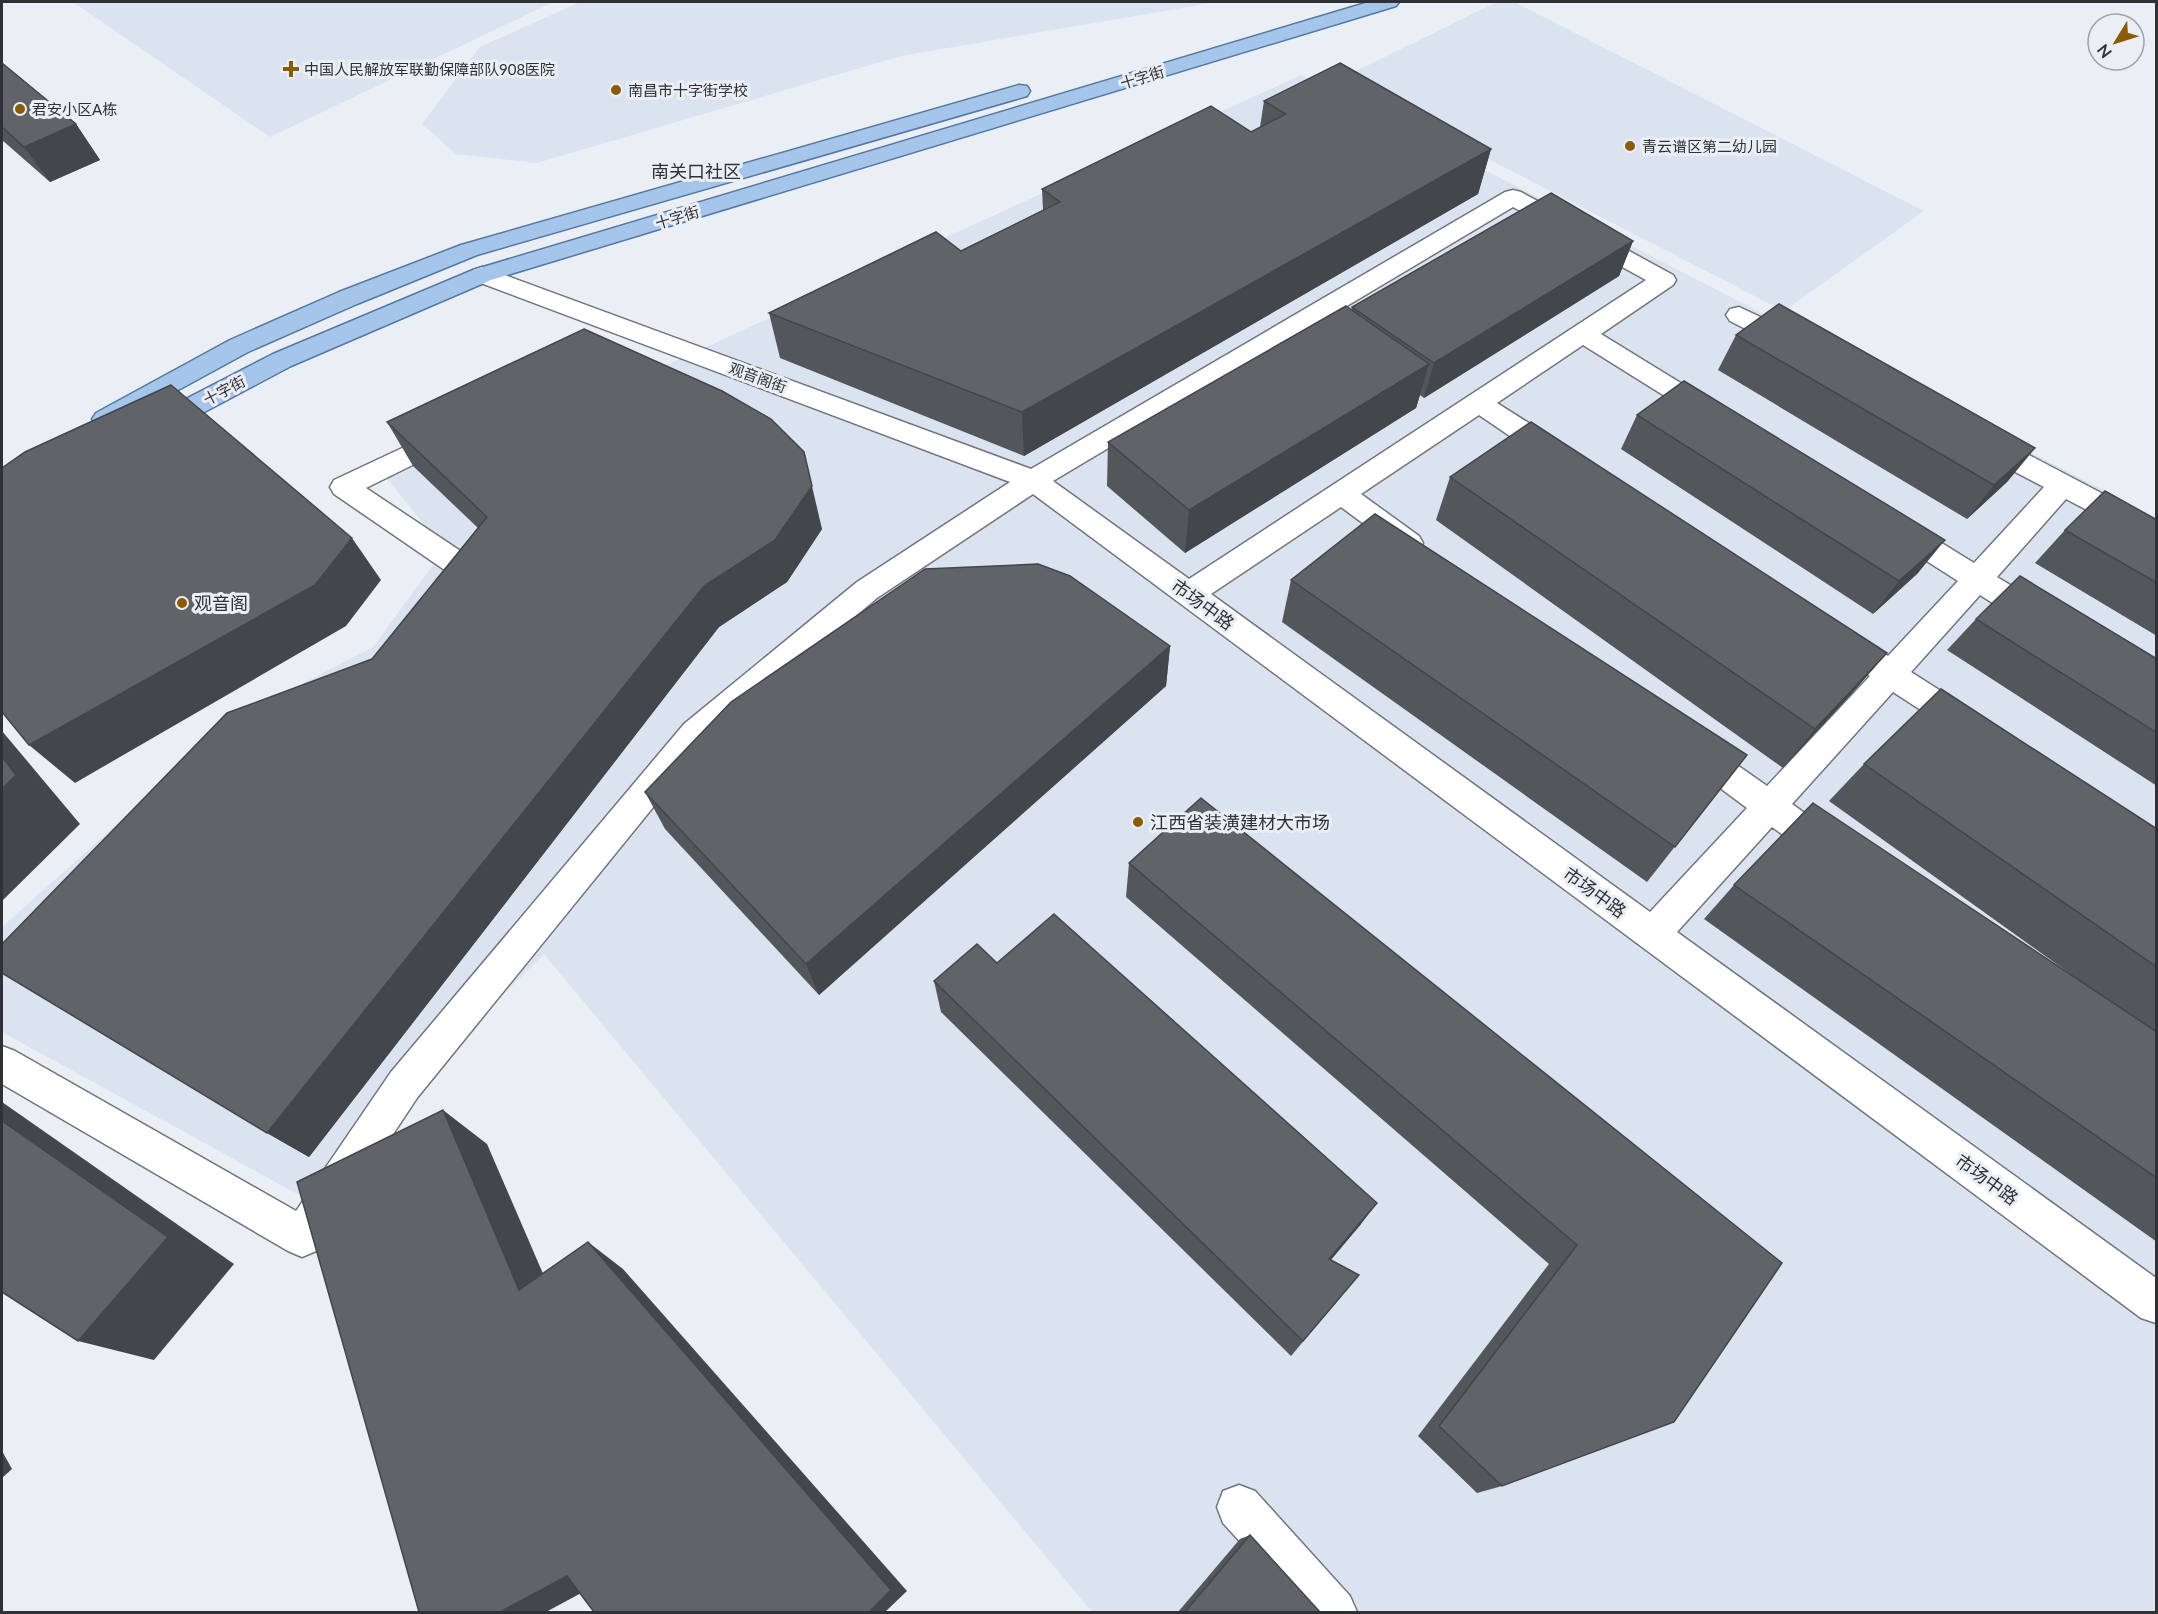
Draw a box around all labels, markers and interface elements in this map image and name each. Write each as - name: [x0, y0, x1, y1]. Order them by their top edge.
- north arrow: [2086, 12, 2146, 72]
- text: N: [2093, 41, 2115, 62]
- marker: 中国人民解放军联勤保障部队908医院: [282, 60, 300, 78]
- place label: 中国人民解放军联勤保障部队908医院: [304, 60, 555, 78]
- street label: 十字街: [1118, 62, 1166, 92]
- place label: 南昌市十字街学校: [628, 81, 748, 99]
- marker: 南昌市十字街学校: [609, 83, 623, 97]
- place label: 君安小区A栋: [32, 100, 117, 118]
- marker: 君安小区A栋: [13, 102, 27, 116]
- place label: 青云谱区第二幼儿园: [1642, 137, 1777, 155]
- marker: 青云谱区第二幼儿园: [1623, 139, 1637, 153]
- district label: 南关口社区: [651, 160, 741, 182]
- street label: 十字街: [653, 202, 701, 232]
- street label: 观音阁街: [727, 358, 789, 396]
- street label: 十字街: [200, 371, 248, 409]
- street label: 市场中路: [1167, 574, 1239, 634]
- place label: 观音阁: [194, 592, 248, 614]
- marker: 观音阁: [175, 596, 189, 610]
- place label: 江西省装潢建材大市场: [1150, 811, 1330, 833]
- marker: 江西省装潢建材大市场: [1131, 815, 1145, 829]
- street label: 市场中路: [1559, 862, 1631, 922]
- street label: 市场中路: [1951, 1149, 2023, 1209]

